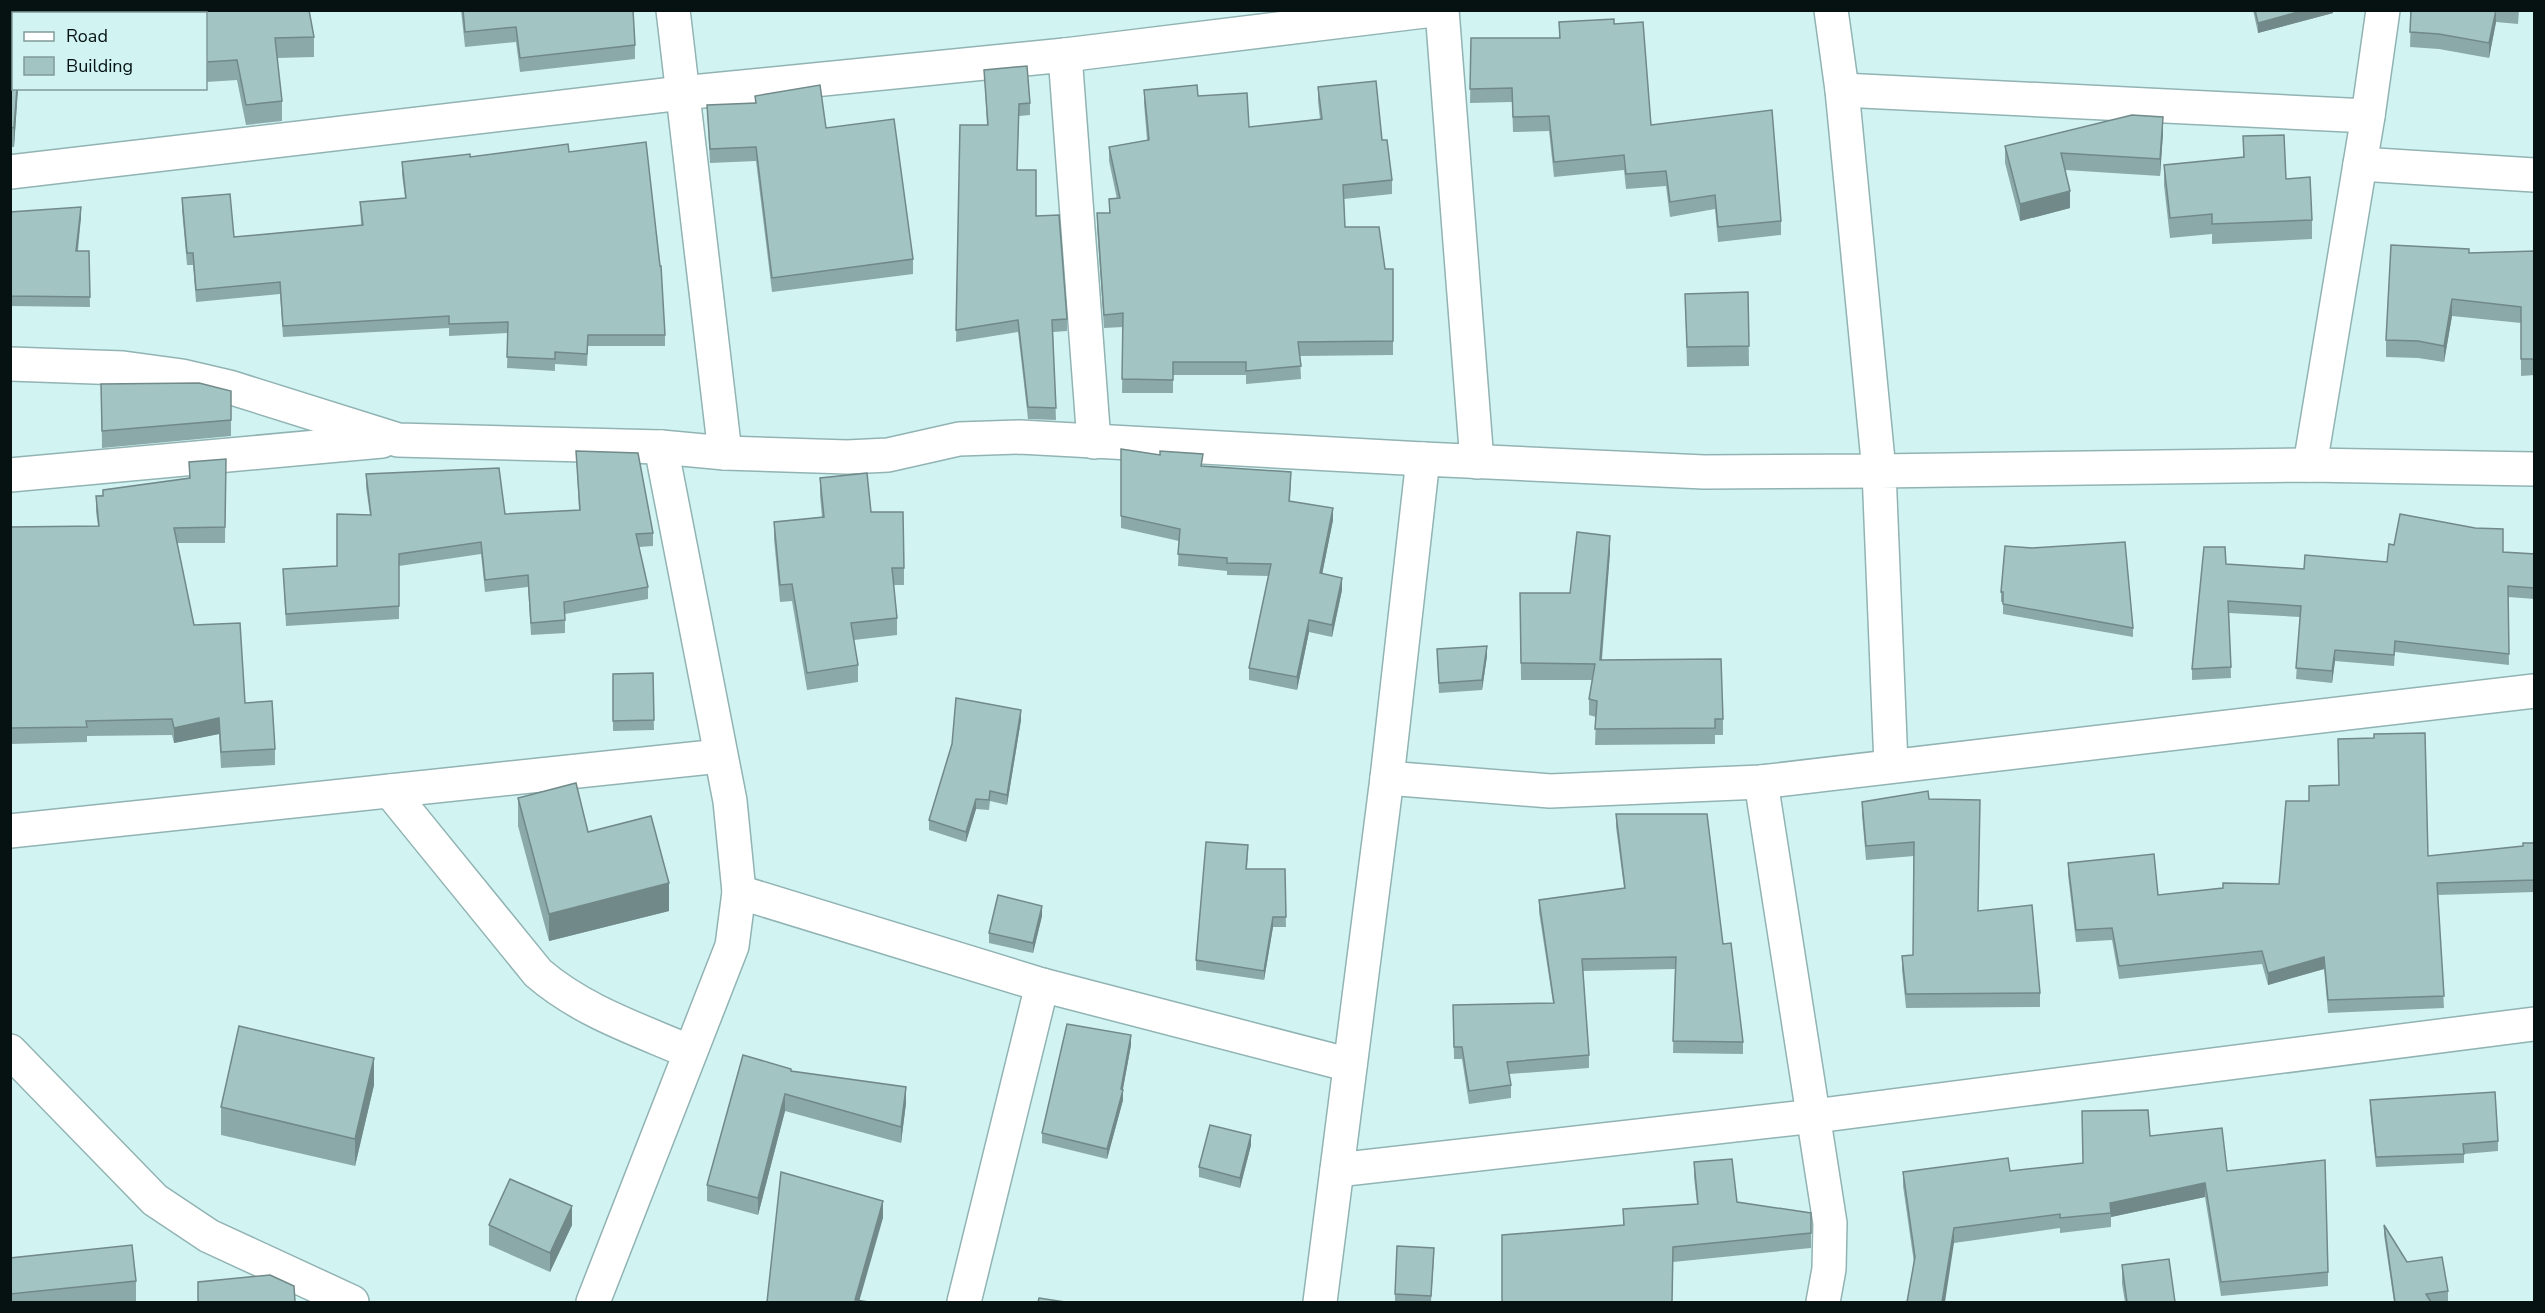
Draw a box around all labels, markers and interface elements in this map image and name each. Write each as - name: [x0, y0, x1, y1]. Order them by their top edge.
- legend: [12, 12, 207, 90]
- text: Road: [66, 24, 108, 48]
- text: Building: [66, 54, 133, 78]

